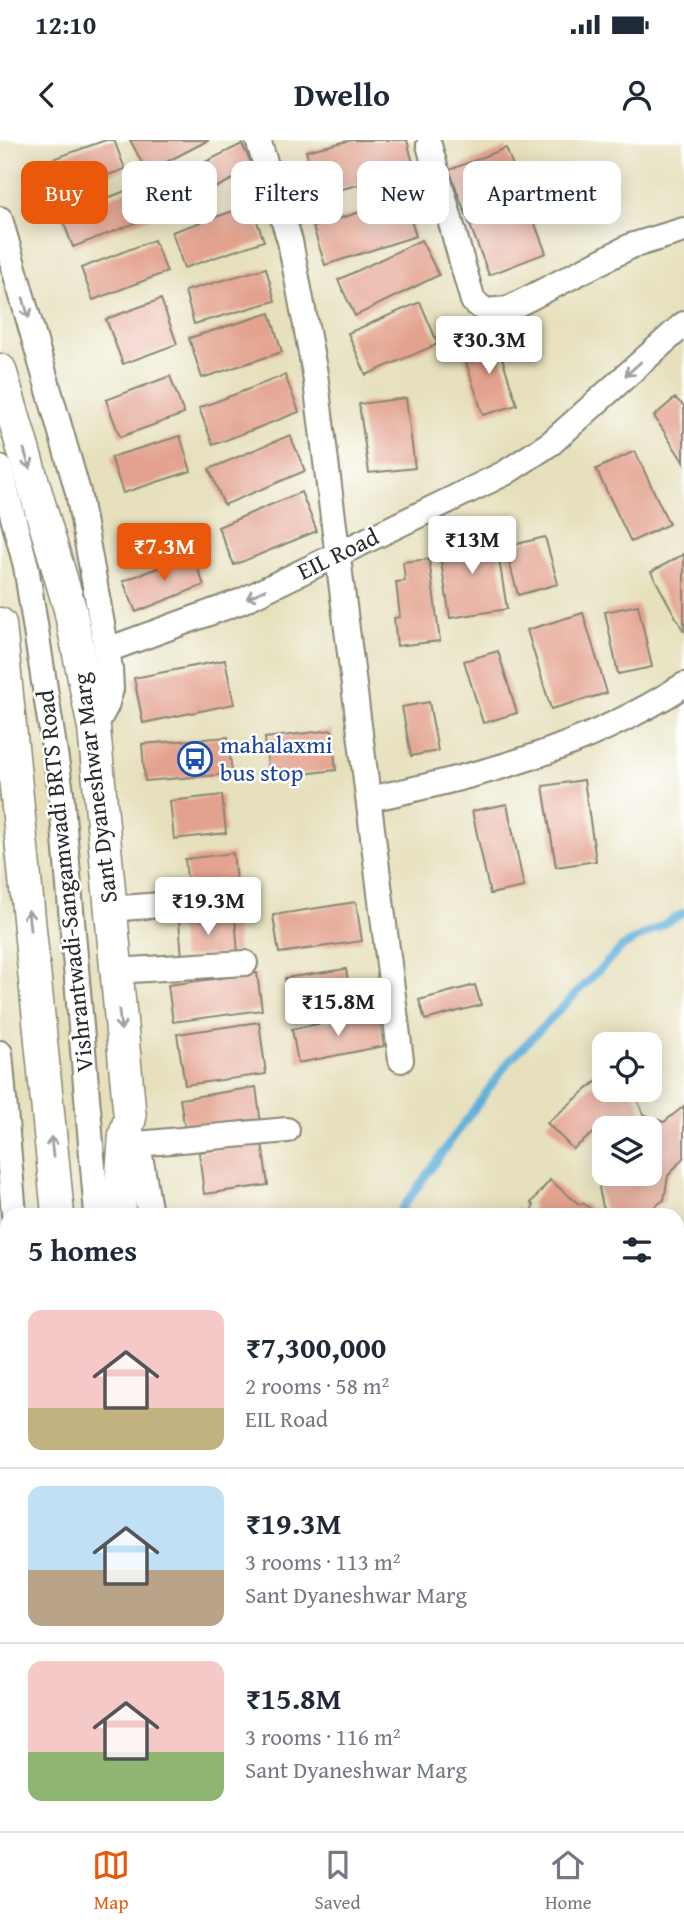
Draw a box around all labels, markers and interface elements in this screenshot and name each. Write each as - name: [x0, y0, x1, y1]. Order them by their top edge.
- text: 12:10: [35, 5, 96, 44]
- text: Dwello: [294, 71, 390, 118]
- icon: back: [28, 76, 66, 114]
- icon: person: [618, 76, 656, 114]
- chip: Buy: [21, 161, 108, 224]
- chip: Rent: [122, 161, 217, 224]
- chip: Filters: [231, 161, 343, 224]
- chip: New: [357, 161, 449, 224]
- chip: Apartment: [463, 161, 621, 224]
- one-way arrow: [20, 297, 33, 319]
- pin: ₹30.3M: [432, 316, 546, 376]
- text: ₹30.3M: [452, 322, 526, 355]
- one-way arrow: [624, 361, 642, 377]
- one-way arrow: [22, 448, 35, 470]
- pin: ₹13M: [431, 516, 513, 576]
- street label: EIL Road: [291, 519, 385, 588]
- text: ₹13M: [444, 522, 500, 555]
- pin: ₹7.3M: [115, 524, 213, 583]
- text: ₹7.3M: [133, 529, 195, 562]
- one-way arrow: [246, 588, 267, 602]
- street label: Sant Dyaneshwar Marg: [63, 671, 126, 905]
- street label: Vishrantwadi-Sangamwadi BRTS Road: [27, 688, 102, 1074]
- place label: mahalaxmi bus stop: [220, 727, 333, 790]
- bus stop icon: mahalaxmi bus stop: [176, 740, 214, 778]
- pin: ₹19.3M: [151, 878, 265, 937]
- text: ₹19.3M: [171, 883, 245, 916]
- one-way arrow: [22, 909, 35, 932]
- pin: ₹15.8M: [281, 978, 395, 1038]
- text: ₹15.8M: [301, 984, 375, 1017]
- one-way arrow: [114, 1008, 127, 1031]
- map controls: [592, 1032, 662, 1186]
- button: locate: [592, 1032, 662, 1102]
- button: layers: [592, 1116, 662, 1186]
- one-way arrow: [45, 1136, 58, 1158]
- text: 5 homes: [28, 1228, 137, 1272]
- icon: filters: [618, 1231, 656, 1269]
- text: ₹7,300,000: [245, 1325, 386, 1369]
- icon: home: [84, 1338, 168, 1422]
- text: 2 rooms · 58 m²: [245, 1369, 389, 1402]
- text: EIL Road: [245, 1402, 328, 1435]
- text: ₹19.3M: [245, 1501, 341, 1545]
- icon: home: [84, 1514, 168, 1598]
- text: 3 rooms · 113 m²: [245, 1545, 400, 1578]
- text: Sant Dyaneshwar Marg: [245, 1578, 467, 1611]
- text: ₹15.8M: [245, 1676, 341, 1720]
- icon: home: [84, 1689, 168, 1773]
- text: 3 rooms · 116 m²: [245, 1720, 400, 1753]
- text: Sant Dyaneshwar Marg: [245, 1753, 467, 1786]
- tab: Map: [92, 1846, 130, 1916]
- tab: Saved: [315, 1846, 361, 1916]
- tab: Home: [545, 1846, 592, 1916]

